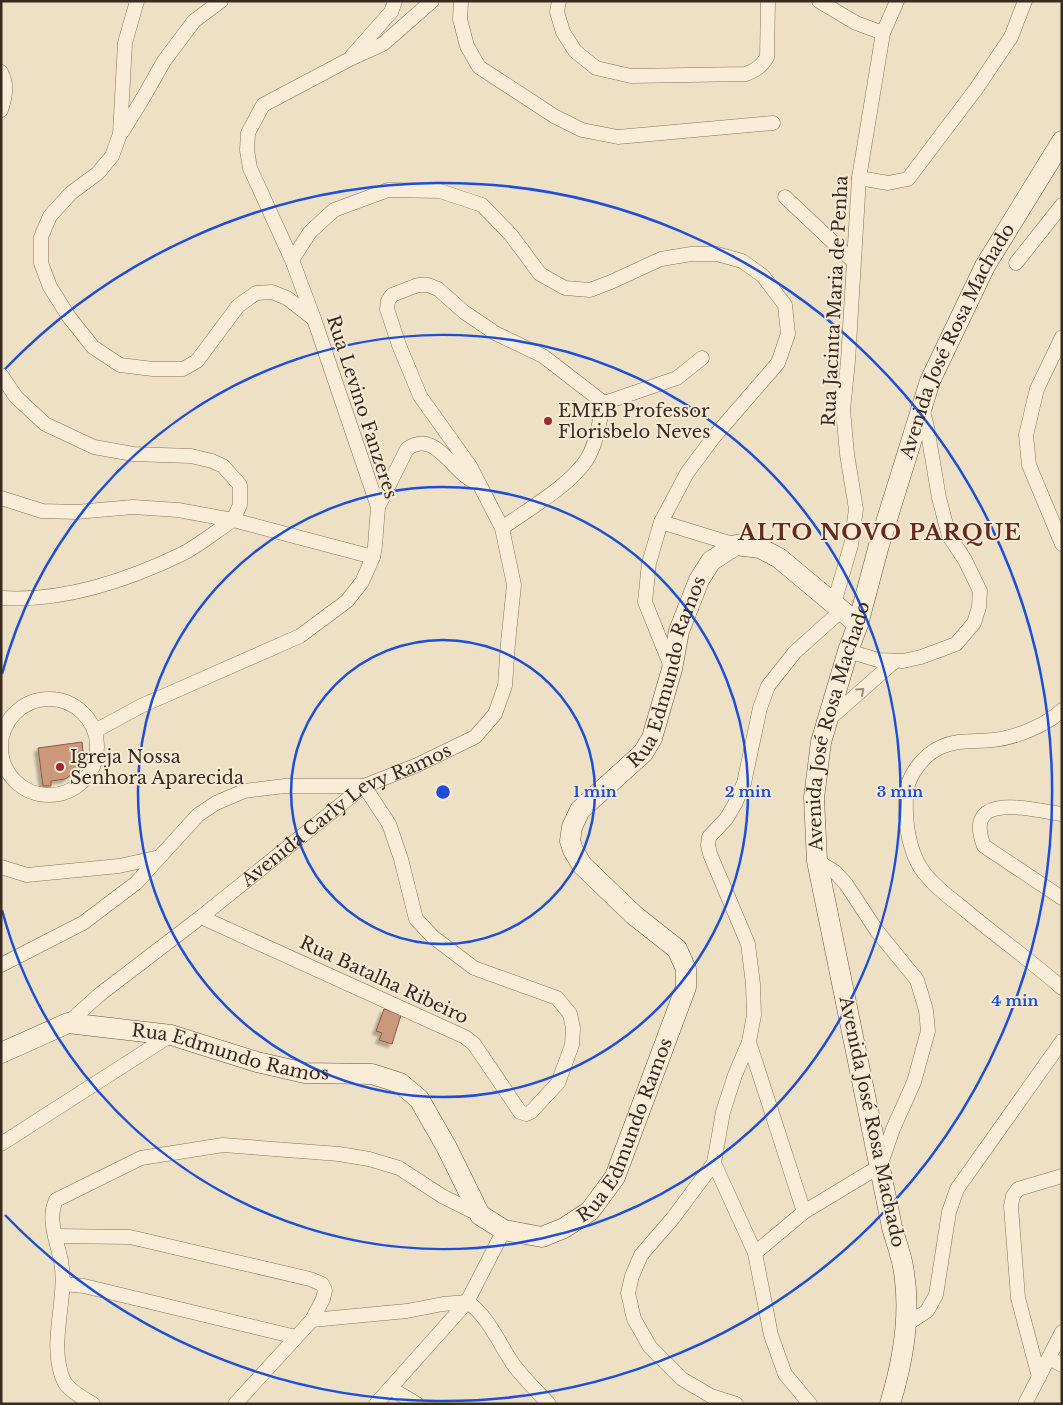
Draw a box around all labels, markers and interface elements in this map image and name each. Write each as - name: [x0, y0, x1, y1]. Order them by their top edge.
- street label: Rua Jacinta Maria de Penha: [817, 175, 853, 427]
- street label: Avenida José Rosa Machado: [895, 220, 1019, 462]
- street label: Rua Levino Fanzeres: [322, 312, 402, 502]
- place label: EMEB Professor Florisbelo Neves: [558, 400, 710, 443]
- marker: EMEB Professor Florisbelo Neves: [542, 415, 554, 427]
- district label: ALTO NOVO PARQUE: [737, 519, 1022, 546]
- street label: Rua Edmundo Ramos: [623, 573, 710, 772]
- street label: Avenida José Rosa Machado: [803, 599, 874, 853]
- one-way arrow: [855, 688, 864, 697]
- street label: Avenida Carly Levy Ramos: [236, 739, 455, 892]
- place label: Igreja Nossa Senhora Aparecida: [70, 746, 244, 789]
- marker: Igreja Nossa Senhora Aparecida: [54, 761, 66, 773]
- text: 1 min: [573, 782, 617, 801]
- text: 2 min: [725, 782, 771, 801]
- text: 3 min: [877, 782, 923, 801]
- centre of rings: [434, 783, 452, 801]
- street label: Rua Batalha Ribeiro: [296, 931, 472, 1029]
- text: 4 min: [992, 991, 1039, 1010]
- street label: Avenida José Rosa Machado: [834, 994, 909, 1249]
- street label: Rua Edmundo Ramos: [130, 1020, 329, 1085]
- street label: Rua Edmundo Ramos: [573, 1035, 677, 1227]

